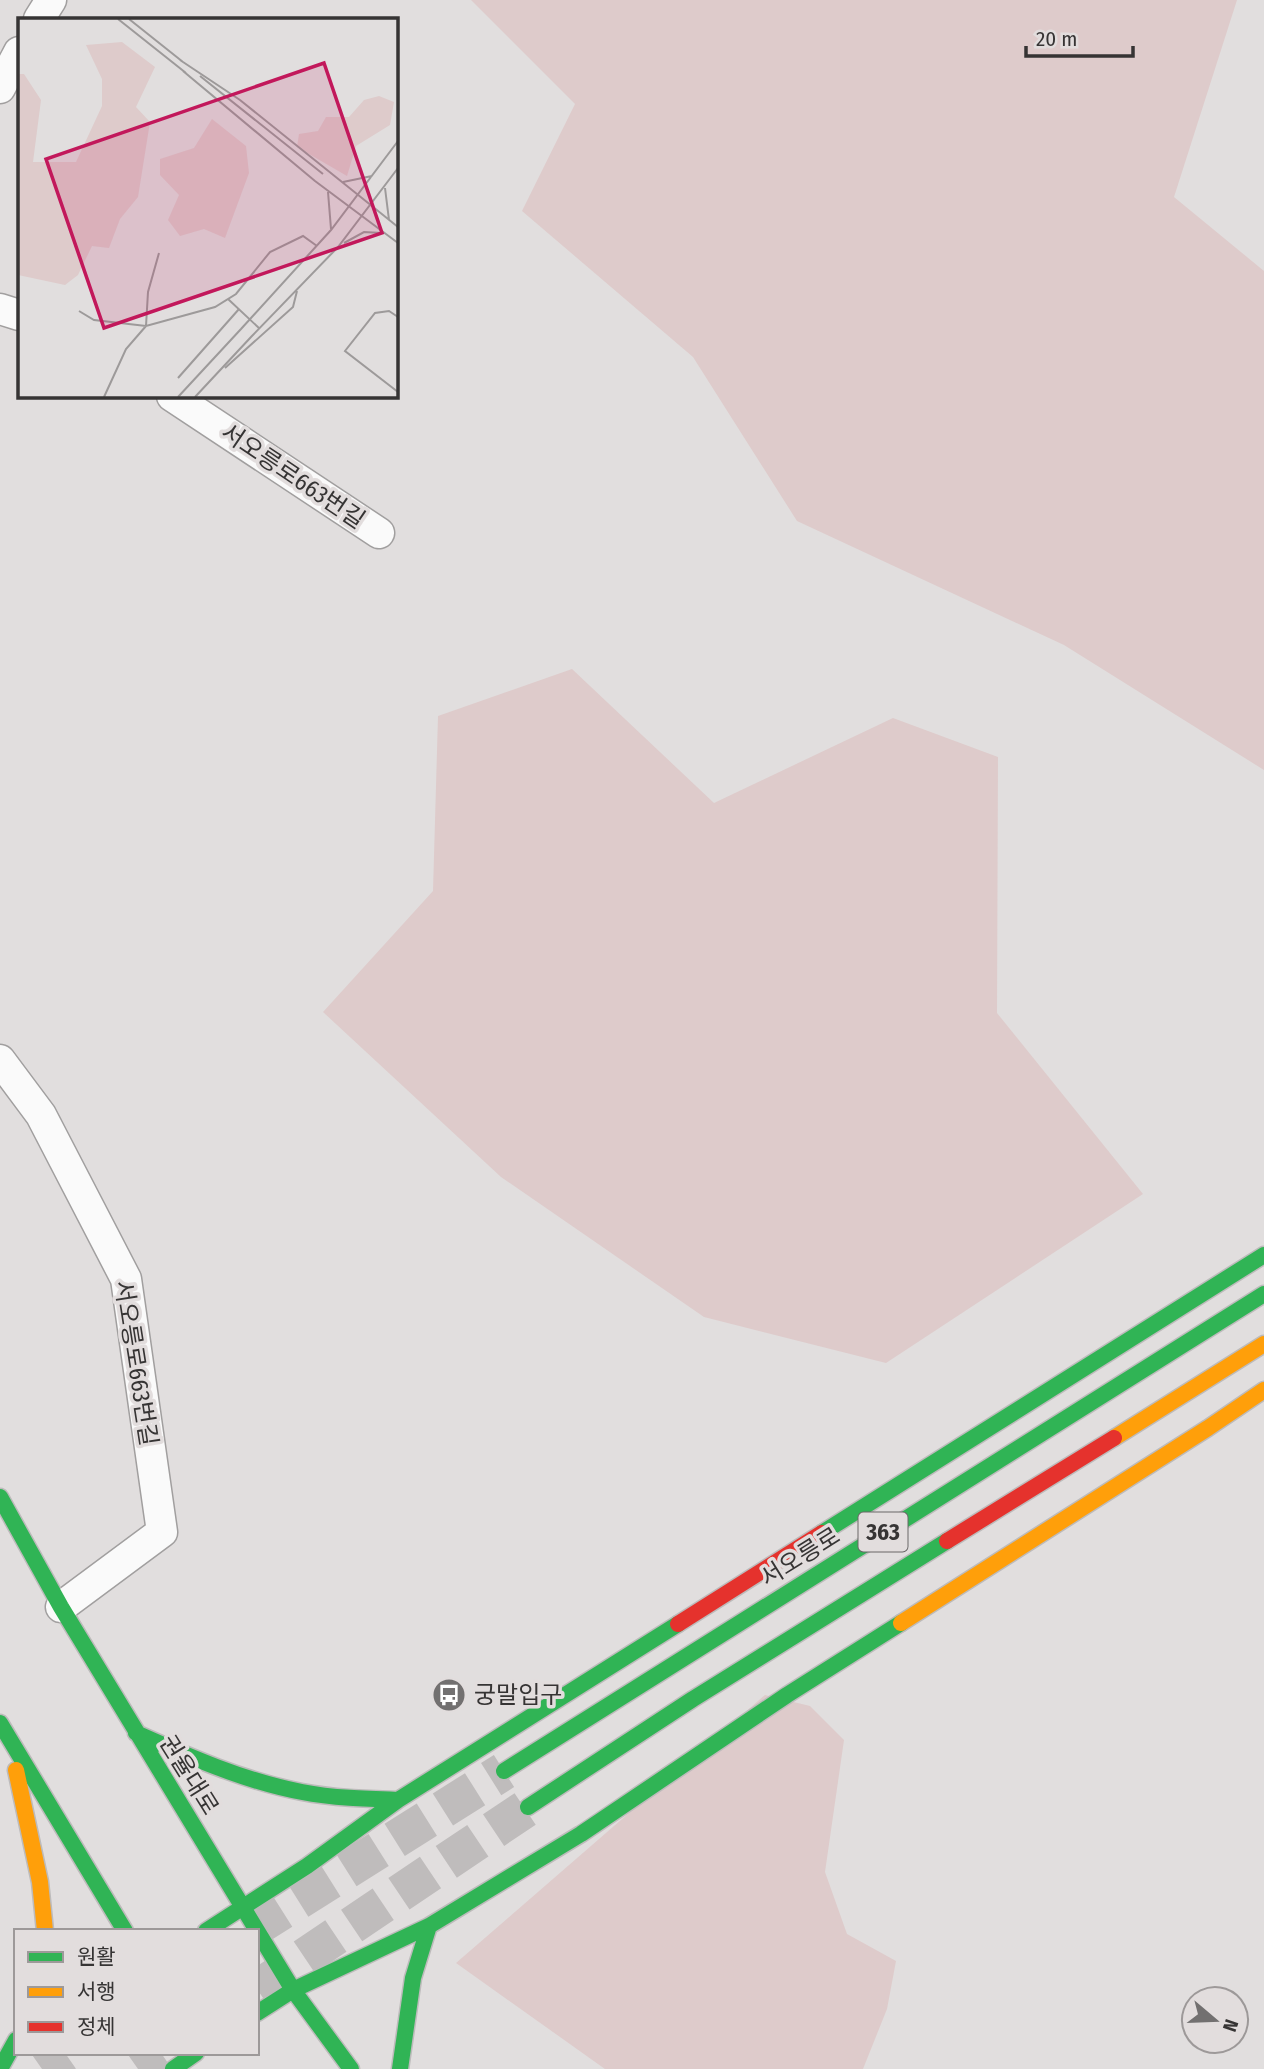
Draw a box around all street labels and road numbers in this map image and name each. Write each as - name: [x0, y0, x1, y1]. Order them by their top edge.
- street label: 서오릉로663번길: [216, 418, 370, 534]
- street label: 서오릉로663번길: [109, 1278, 163, 1448]
- road number: 363: [858, 1512, 908, 1552]
- street label: 서오릉로: [755, 1522, 845, 1592]
- street label: 권율대로: [154, 1730, 224, 1820]

